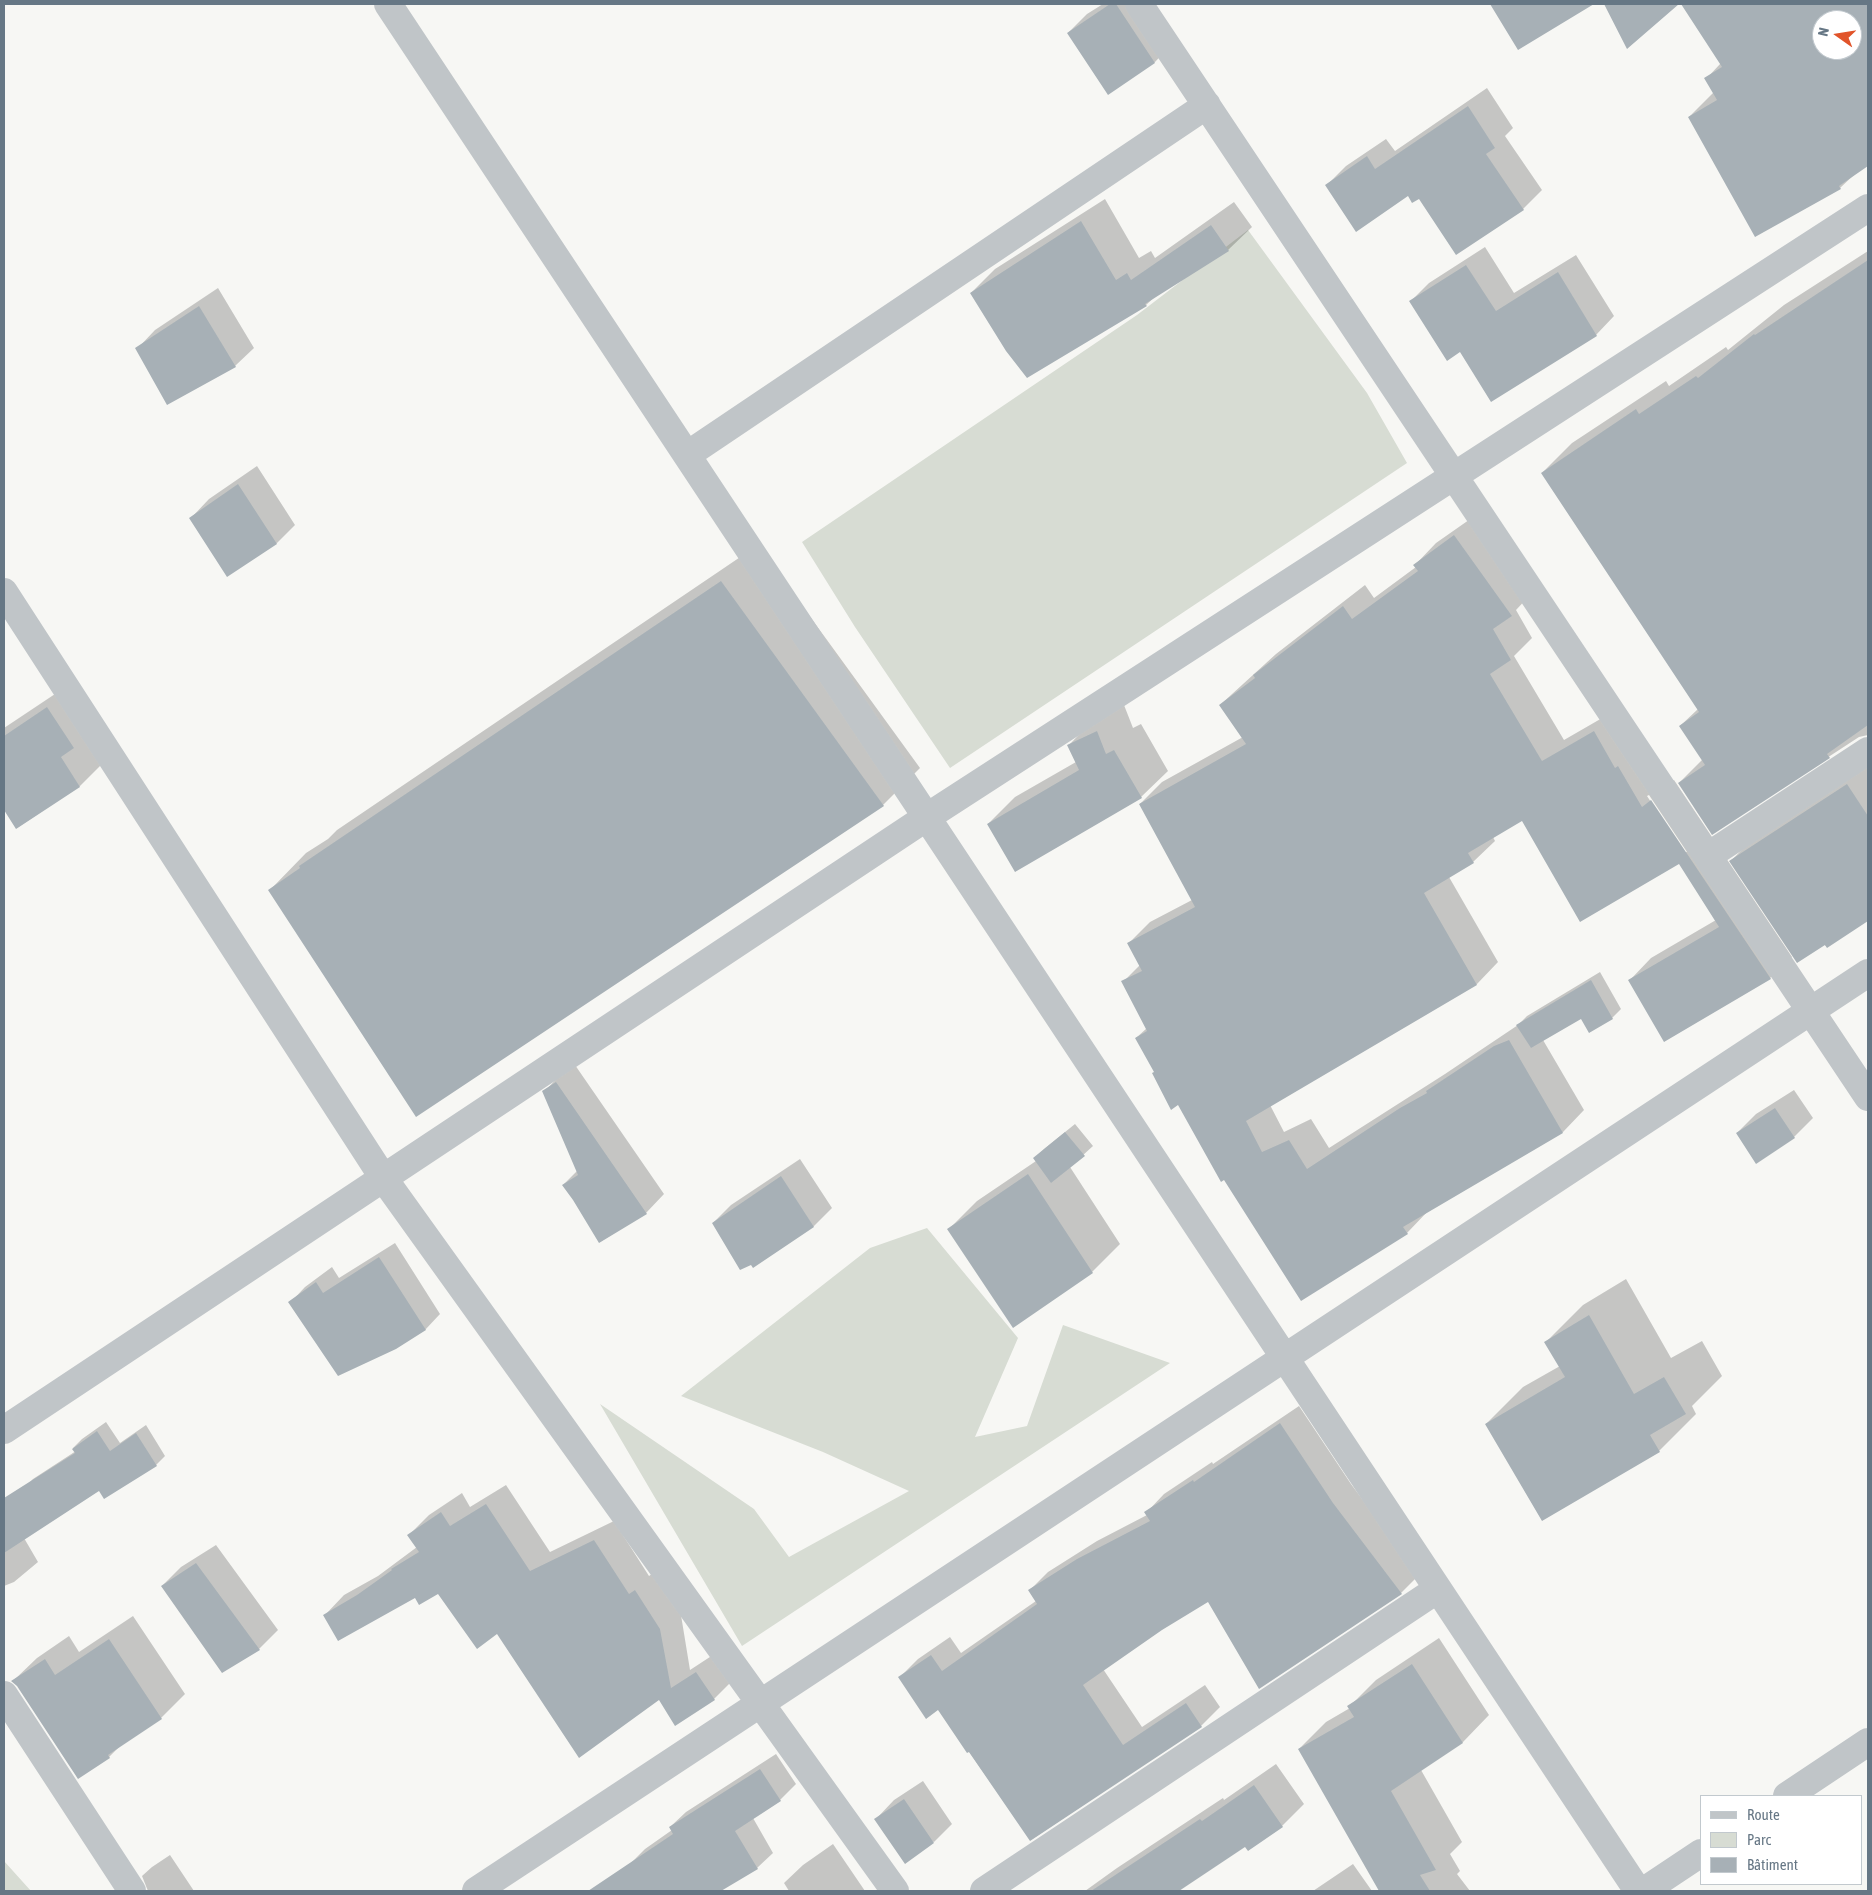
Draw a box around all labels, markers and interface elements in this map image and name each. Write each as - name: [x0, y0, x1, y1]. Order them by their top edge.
- north arrow: [1812, 10, 1862, 60]
- text: N: [1815, 26, 1832, 38]
- legend: [1700, 1795, 1862, 1885]
- text: Route: [1747, 1806, 1780, 1823]
- text: Parc: [1747, 1831, 1771, 1848]
- text: Bâtiment: [1747, 1856, 1798, 1873]

